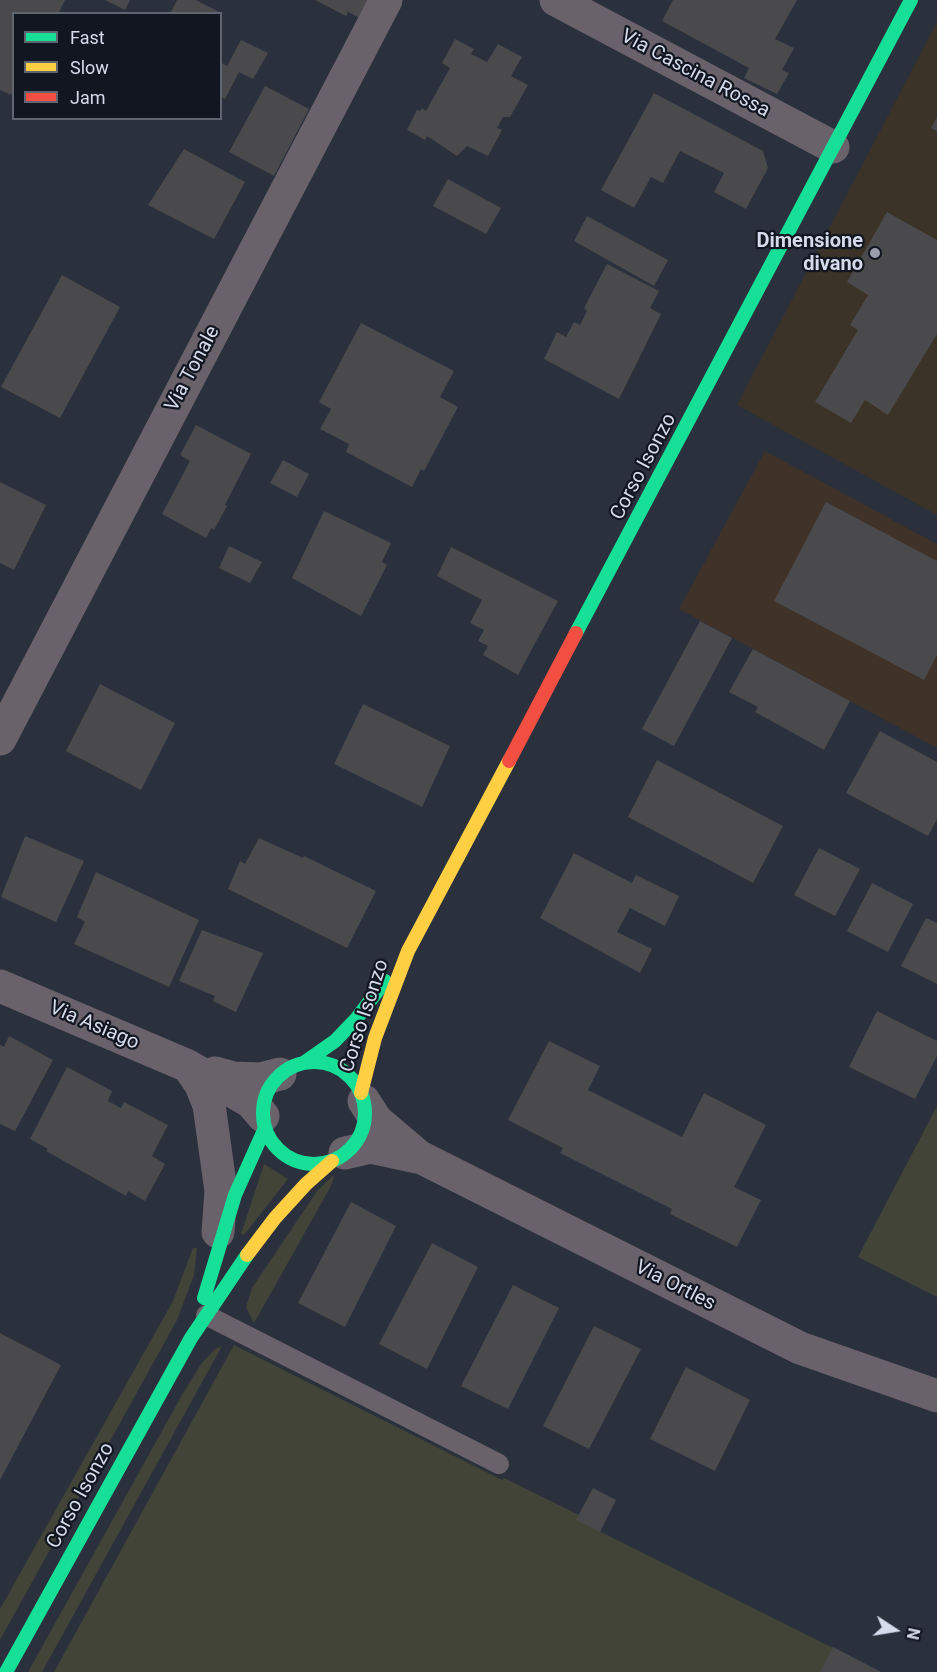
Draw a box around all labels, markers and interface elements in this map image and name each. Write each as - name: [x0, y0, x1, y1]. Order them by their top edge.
- legend: [12, 12, 222, 120]
- street label: Via Cascina Rossa: [616, 25, 774, 123]
- text: Fast: [70, 27, 105, 48]
- text: Slow: [70, 57, 109, 78]
- text: Jam: [70, 87, 106, 108]
- place label: Dimensione divano: [757, 230, 863, 277]
- marker: Dimensione divano: [868, 246, 882, 260]
- street label: Via Tonale: [161, 322, 225, 416]
- street label: Corso Isonzo: [606, 410, 682, 524]
- street label: Corso Isonzo: [335, 957, 395, 1075]
- street label: Via Asiago: [46, 996, 142, 1056]
- street label: Via Ortles: [631, 1256, 719, 1316]
- street label: Corso Isonzo: [42, 1439, 120, 1553]
- north arrow: [865, 1600, 925, 1660]
- text: N: [903, 1626, 924, 1641]

